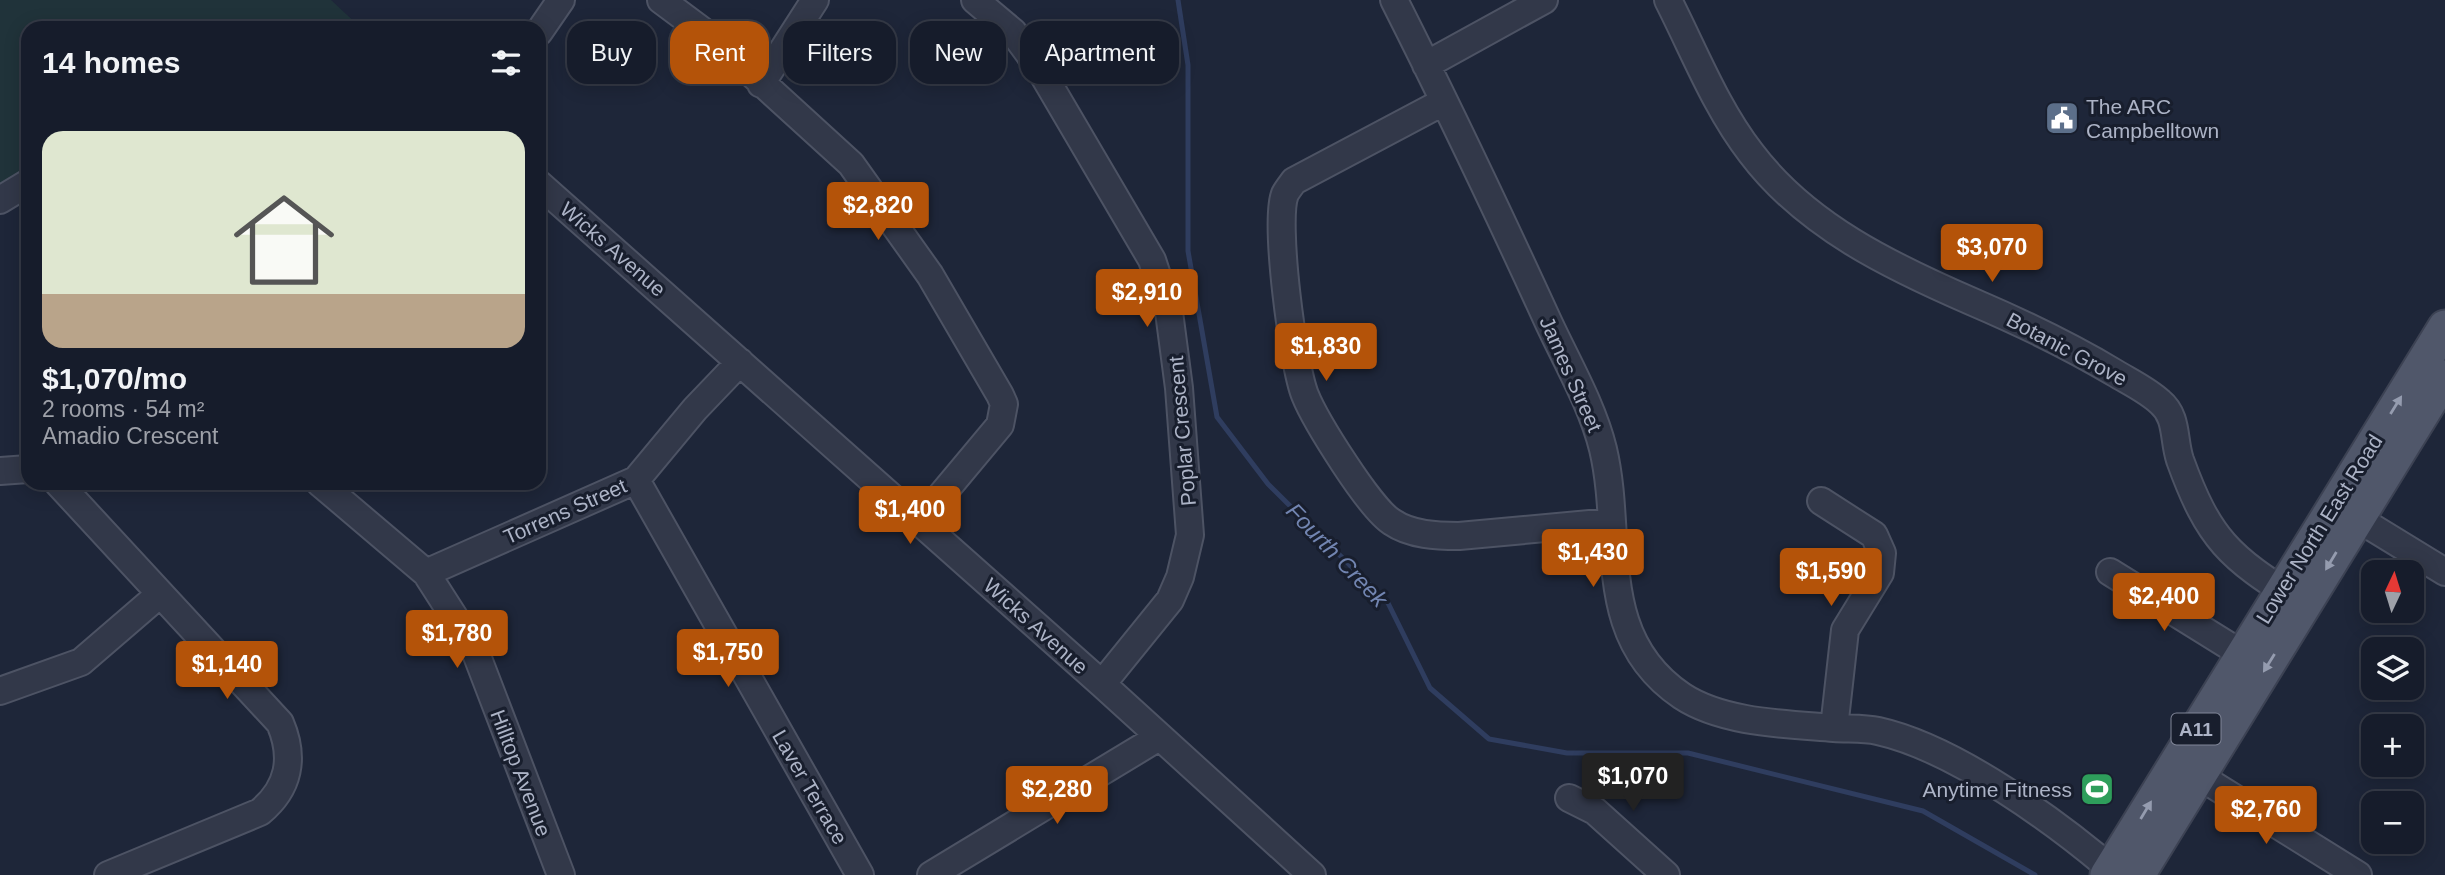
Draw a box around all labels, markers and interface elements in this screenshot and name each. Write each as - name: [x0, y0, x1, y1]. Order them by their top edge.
- chip: Buy: [567, 21, 656, 84]
- chip: Rent: [670, 21, 769, 84]
- chip: Filters: [783, 21, 896, 84]
- chip: New: [910, 21, 1006, 84]
- chip: Apartment: [1020, 21, 1179, 84]
- icon: filters: [487, 44, 525, 82]
- text: 14 homes: [42, 46, 180, 79]
- place label: The ARC Campbelltown: [2086, 95, 2219, 142]
- public building icon: The ARC Campbelltown: [2043, 99, 2081, 137]
- icon: home: [221, 177, 347, 303]
- pin: $2,820: [821, 182, 935, 242]
- text: $2,820: [843, 192, 913, 218]
- street label: Wicks Avenue: [556, 197, 670, 301]
- pin: $3,070: [1935, 224, 2049, 284]
- text: $3,070: [1957, 234, 2027, 260]
- pin: $2,910: [1090, 270, 1204, 329]
- text: $2,910: [1112, 279, 1182, 305]
- street label: Botanic Grove: [2003, 308, 2131, 390]
- street label: James Street: [1535, 313, 1607, 435]
- pin: $1,830: [1269, 324, 1383, 383]
- text: $1,830: [1291, 333, 1361, 359]
- street label: Poplar Crescent: [1164, 355, 1200, 507]
- text: $1,070/mo: [42, 362, 187, 395]
- text: 2 rooms · 54 m²: [42, 396, 204, 422]
- one-way arrow: [2390, 396, 2402, 415]
- text: Amadio Crescent: [42, 423, 218, 449]
- street label: Lower North East Road: [2251, 430, 2387, 628]
- street label: Torrens Street: [500, 474, 630, 548]
- pin: $1,400: [853, 486, 967, 546]
- text: $1,400: [875, 496, 945, 522]
- water label: Fourth Creek: [1281, 498, 1394, 613]
- pin: $1,430: [1536, 530, 1650, 589]
- text: $1,430: [1558, 539, 1628, 565]
- pin: $1,590: [1774, 548, 1888, 608]
- one-way arrow: [2324, 552, 2337, 571]
- text: $1,590: [1796, 558, 1866, 584]
- north arrow: [2361, 560, 2424, 623]
- map controls: [2361, 560, 2424, 854]
- street label: Wicks Avenue: [979, 573, 1093, 679]
- pin: $2,400: [2107, 574, 2221, 633]
- text: $2,400: [2129, 583, 2199, 609]
- pin: $1,780: [400, 610, 514, 670]
- text: $1,780: [422, 620, 492, 646]
- pin: $1,750: [671, 630, 785, 689]
- button: layers: [2361, 637, 2424, 700]
- text: $1,750: [693, 639, 763, 665]
- pin: $1,140: [170, 642, 284, 701]
- text: $1,140: [192, 651, 262, 677]
- one-way arrow: [2262, 653, 2275, 672]
- street label: Hilltop Avenue: [486, 706, 556, 840]
- road number: A11: [2172, 714, 2220, 744]
- button: +: [2361, 714, 2424, 777]
- street label: Laver Terrace: [768, 726, 852, 848]
- pin: $1,070: [1576, 754, 1690, 813]
- text: $1,070: [1598, 763, 1668, 789]
- pin: $2,280: [1000, 766, 1114, 826]
- sports icon: Anytime Fitness: [2078, 770, 2116, 808]
- text: $2,280: [1022, 776, 1092, 802]
- place label: Anytime Fitness: [1923, 778, 2072, 801]
- pin: $2,760: [2209, 786, 2323, 846]
- button: −: [2361, 791, 2424, 854]
- text: $2,760: [2231, 796, 2301, 822]
- one-way arrow: [2140, 801, 2153, 820]

